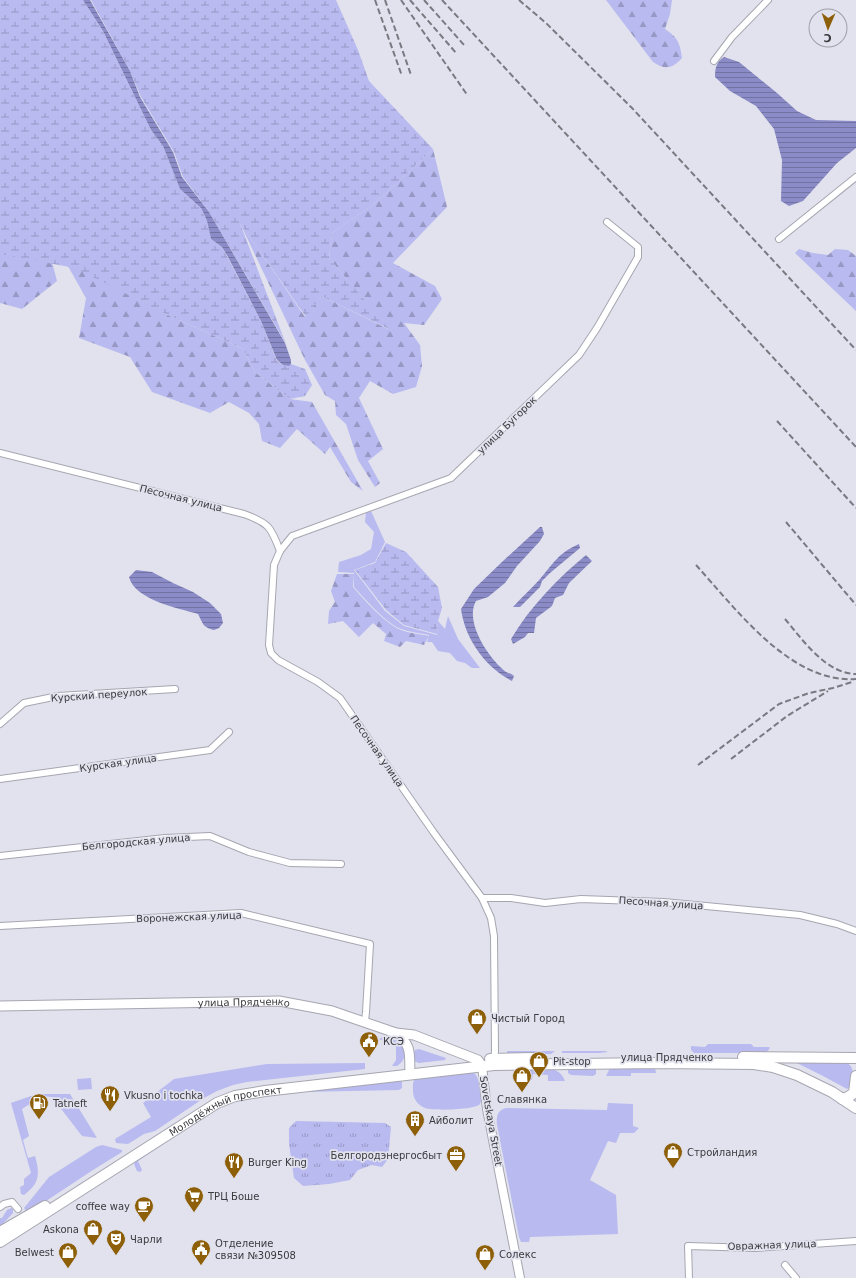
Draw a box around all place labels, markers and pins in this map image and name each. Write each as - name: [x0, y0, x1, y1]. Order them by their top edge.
- shop icon: Чистый Город: [466, 1007, 488, 1035]
- place label: Чистый Город: [491, 1013, 565, 1024]
- public building icon: КСЭ: [358, 1030, 380, 1058]
- place label: КСЭ: [383, 1036, 404, 1047]
- shop icon: Pit-stop: [528, 1050, 550, 1078]
- place label: Pit-stop: [553, 1056, 591, 1067]
- shop icon: Славянка: [511, 1065, 533, 1093]
- restaurant icon: Vkusno i tochka: [99, 1084, 121, 1112]
- place label: Vkusno i tochka: [124, 1090, 203, 1101]
- fuel station icon: Tatneft: [28, 1092, 50, 1120]
- place label: Славянка: [497, 1094, 547, 1105]
- place label: Tatneft: [52, 1098, 87, 1109]
- building icon: Айболит: [404, 1109, 426, 1137]
- place label: Айболит: [429, 1115, 474, 1126]
- shop icon: Стройландия: [662, 1141, 684, 1169]
- office icon: Белгородэнергосбыт: [445, 1144, 467, 1172]
- place label: Стройландия: [687, 1147, 757, 1158]
- place label: Белгородэнергосбыт: [331, 1150, 442, 1161]
- restaurant icon: Burger King: [223, 1151, 245, 1179]
- place label: Burger King: [248, 1157, 307, 1168]
- supermarket icon: ТРЦ Боше: [183, 1185, 205, 1213]
- place label: ТРЦ Боше: [207, 1191, 259, 1202]
- cafe icon: coffee way: [133, 1195, 155, 1223]
- place label: coffee way: [76, 1201, 130, 1212]
- shop icon: Askona: [82, 1218, 104, 1246]
- place label: Askona: [43, 1224, 79, 1235]
- theatre icon: Чарли: [105, 1228, 127, 1256]
- place label: Чарли: [130, 1234, 162, 1245]
- public building icon: Отделение связи №309508: [190, 1238, 212, 1266]
- place label: Отделение связи №309508: [215, 1238, 296, 1261]
- shop icon: Belwest: [57, 1241, 79, 1269]
- shop icon: Солекс: [474, 1243, 496, 1271]
- place label: Belwest: [15, 1247, 54, 1258]
- place label: Солекс: [499, 1249, 536, 1260]

